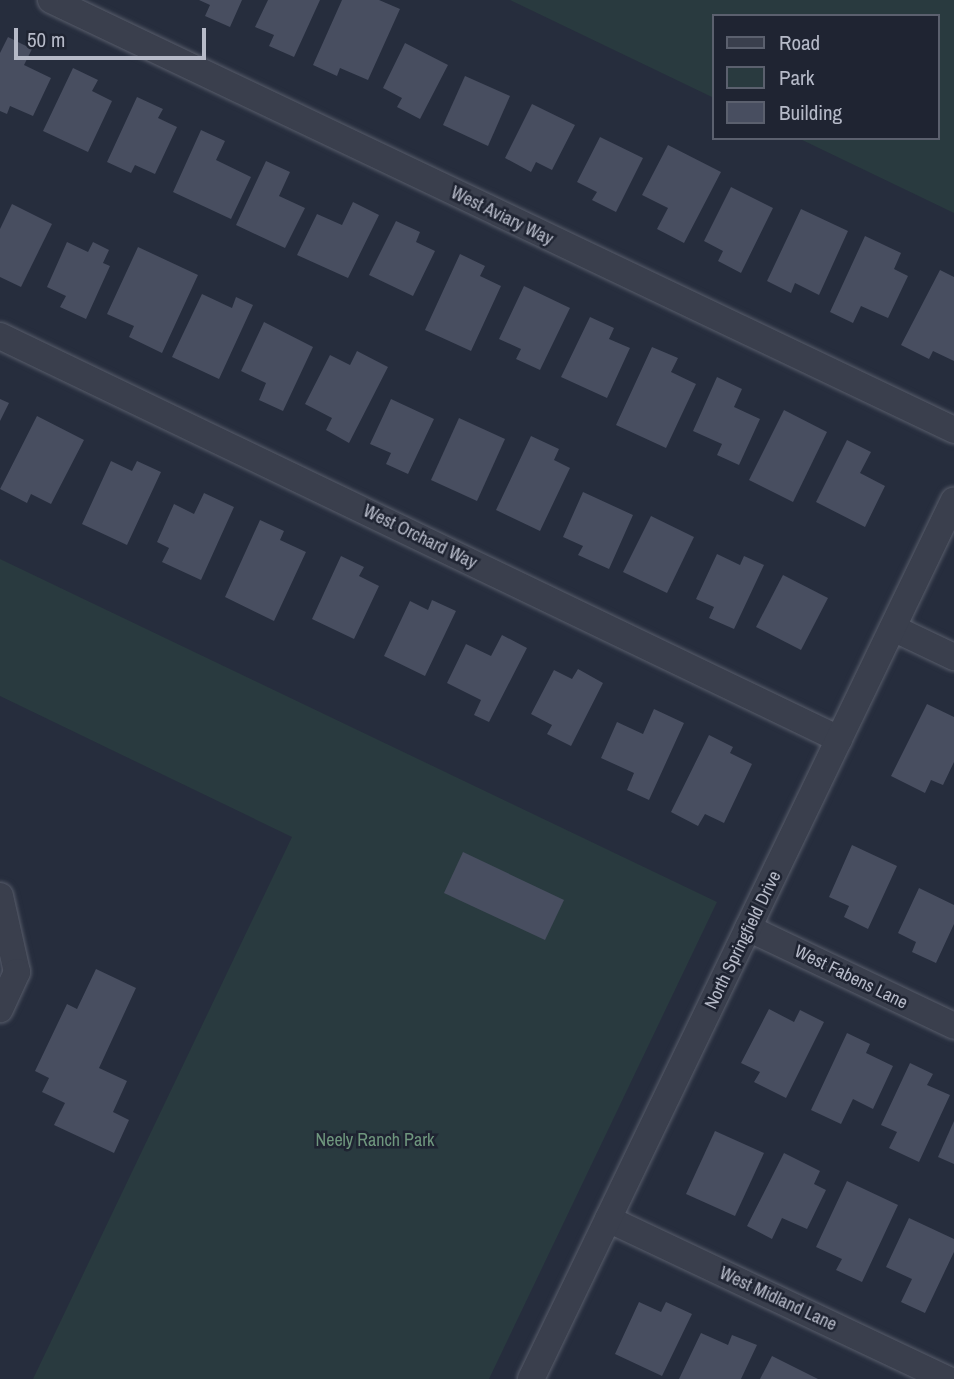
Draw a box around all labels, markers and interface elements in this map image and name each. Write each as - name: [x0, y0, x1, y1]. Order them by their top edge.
- scale bar: [18, 14, 210, 58]
- legend: [712, 14, 940, 140]
- text: 50 m: [27, 25, 65, 54]
- text: Road: [779, 28, 820, 57]
- text: Park: [779, 63, 814, 92]
- text: Building: [779, 98, 842, 127]
- street label: West Aviary Way: [447, 182, 557, 250]
- street label: West Orchard Way: [360, 500, 480, 574]
- street label: North Springfield Drive: [700, 867, 786, 1013]
- street label: West Fabens Lane: [791, 940, 911, 1014]
- park label: Neely Ranch Park: [316, 1129, 434, 1151]
- street label: West Midland Lane: [716, 1262, 840, 1336]

